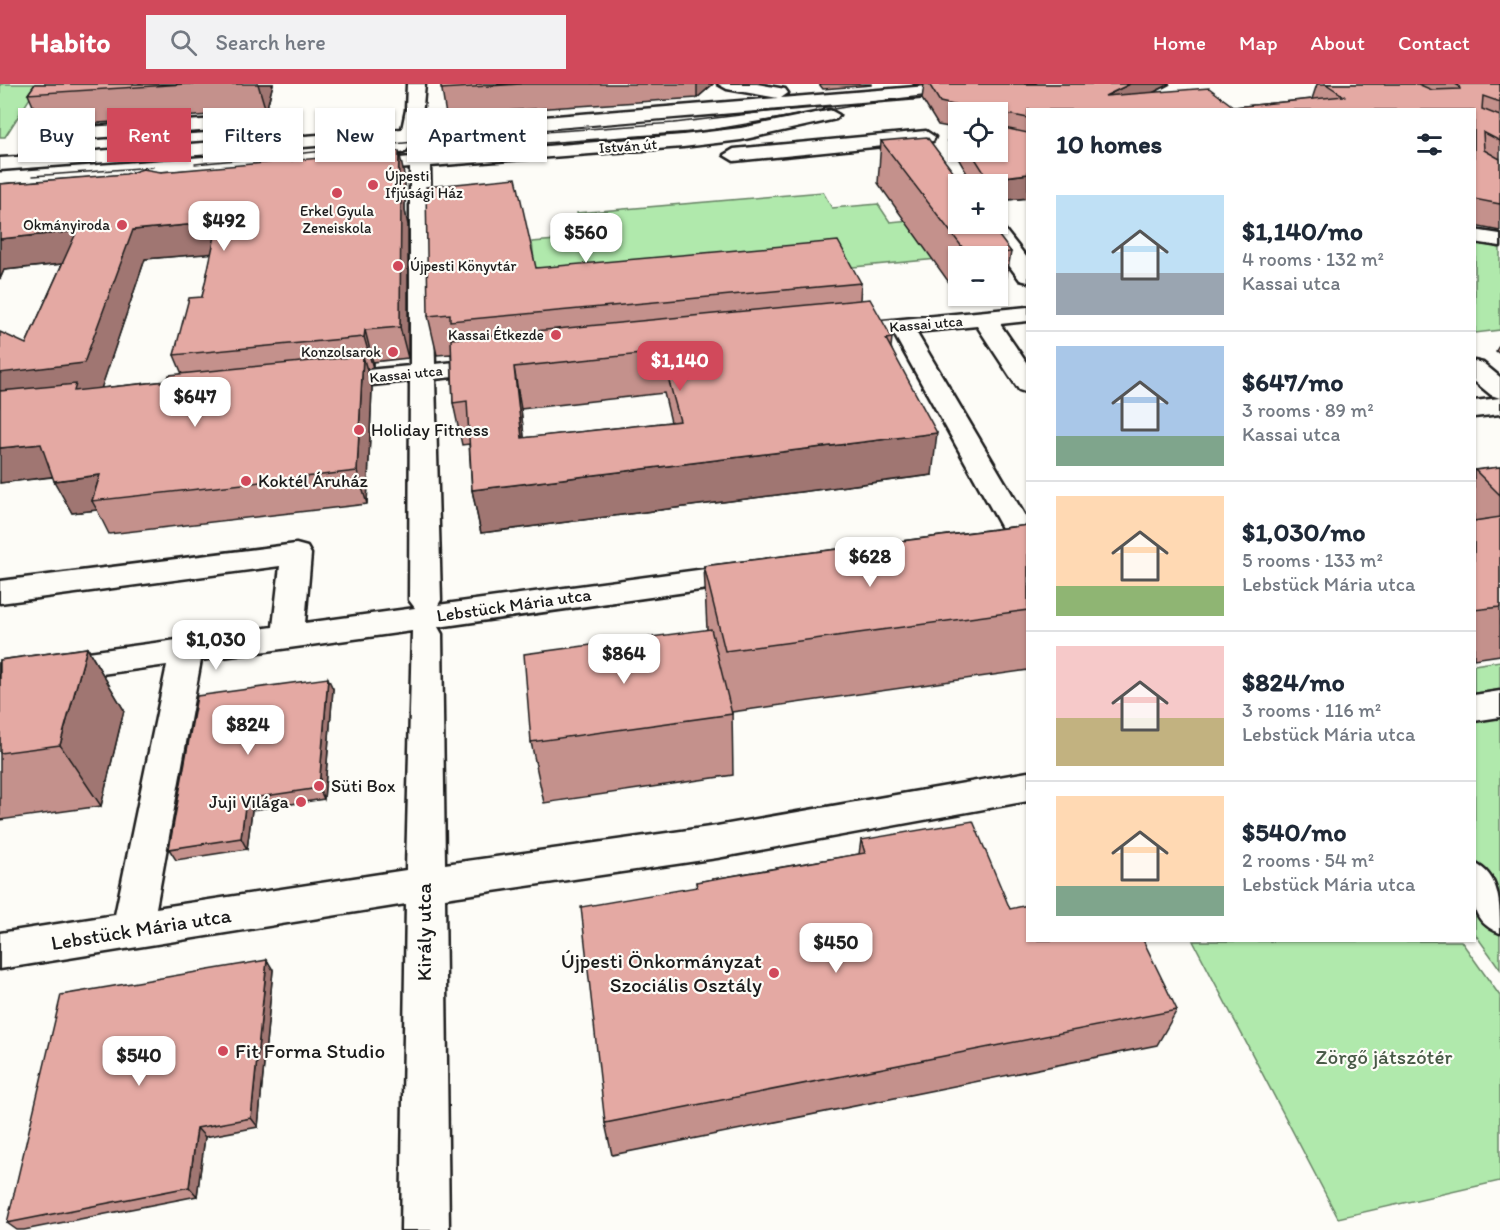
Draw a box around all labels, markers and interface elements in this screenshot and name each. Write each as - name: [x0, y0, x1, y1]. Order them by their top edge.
- search box: [146, 15, 566, 69]
- text: Habito: [30, 25, 110, 59]
- icon: search: [167, 26, 200, 59]
- text: Search here: [215, 29, 326, 56]
- text: Home: [1153, 30, 1206, 55]
- text: Map: [1239, 30, 1278, 55]
- text: About: [1311, 30, 1365, 55]
- text: Contact: [1398, 30, 1470, 55]
- map controls: [948, 102, 1008, 306]
- button: locate: [948, 102, 1008, 162]
- chip: Buy: [18, 108, 95, 162]
- chip: Rent: [107, 108, 191, 162]
- chip: Filters: [203, 108, 303, 162]
- chip: New: [315, 108, 395, 162]
- chip: Apartment: [407, 108, 547, 162]
- text: 10 homes: [1056, 128, 1162, 160]
- icon: filters: [1413, 128, 1446, 161]
- street label: István út: [598, 135, 658, 157]
- place label: Újpesti Ifjúsági Ház: [385, 167, 463, 202]
- button: +: [948, 174, 1008, 234]
- marker: Újpesti Ifjúsági Ház: [366, 178, 380, 192]
- marker: Erkel Gyula Zeneiskola: [330, 186, 344, 200]
- pin: $492: [188, 201, 260, 252]
- place label: Erkel Gyula Zeneiskola: [300, 202, 374, 237]
- text: $492: [202, 208, 246, 232]
- pin: $560: [550, 213, 622, 264]
- text: $1,140/mo: [1242, 215, 1363, 247]
- place label: Okmányiroda: [23, 216, 110, 234]
- marker: Okmányiroda: [115, 218, 129, 232]
- icon: home: [1104, 219, 1176, 291]
- text: $560: [564, 220, 608, 244]
- button: −: [948, 246, 1008, 306]
- text: 4 rooms · 132 m²: [1242, 247, 1384, 271]
- place label: Újpesti Könyvtár: [410, 257, 516, 275]
- marker: Újpesti Könyvtár: [391, 259, 405, 273]
- text: Kassai utca: [1242, 271, 1340, 295]
- street label: Kassai utca: [889, 312, 964, 336]
- place label: Kassai Étkezde: [448, 326, 544, 344]
- marker: Kassai Étkezde: [549, 328, 563, 342]
- pin: $1,140: [631, 341, 729, 392]
- place label: Konzolsarok: [301, 343, 381, 361]
- marker: Konzolsarok: [386, 345, 400, 359]
- text: $1,140: [651, 348, 709, 372]
- street label: Kassai utca: [368, 361, 444, 387]
- text: $647/mo: [1242, 366, 1343, 398]
- icon: home: [1104, 370, 1176, 442]
- pin: $647: [159, 377, 231, 428]
- text: $647: [174, 384, 216, 408]
- text: 3 rooms · 89 m²: [1242, 398, 1374, 422]
- place label: Holiday Fitness: [371, 419, 489, 441]
- text: Kassai utca: [1242, 422, 1340, 446]
- marker: Holiday Fitness: [352, 423, 366, 437]
- place label: Koktél Áruház: [258, 470, 369, 492]
- marker: Koktél Áruház: [239, 474, 253, 488]
- text: $1,030/mo: [1242, 516, 1366, 548]
- icon: home: [1104, 520, 1176, 592]
- pin: $628: [834, 537, 906, 588]
- text: $628: [849, 544, 891, 568]
- text: 5 rooms · 133 m²: [1242, 548, 1383, 572]
- text: Lebstück Mária utca: [1242, 572, 1415, 596]
- street label: Lebstück Mária utca: [435, 583, 593, 627]
- pin: $1,030: [167, 620, 265, 671]
- text: $1,030: [186, 627, 246, 651]
- pin: $864: [588, 634, 660, 685]
- text: $864: [602, 641, 646, 665]
- text: $824/mo: [1242, 666, 1345, 698]
- icon: home: [1104, 670, 1176, 742]
- text: 3 rooms · 116 m²: [1242, 698, 1381, 722]
- pin: $824: [212, 705, 284, 756]
- text: $824: [226, 712, 270, 736]
- text: Lebstück Mária utca: [1242, 722, 1415, 746]
- place label: Süti Box: [331, 775, 396, 797]
- marker: Süti Box: [312, 779, 326, 793]
- place label: Juji Világa: [209, 791, 290, 813]
- marker: Juji Világa: [294, 795, 308, 809]
- text: $540/mo: [1242, 816, 1346, 848]
- icon: home: [1104, 820, 1176, 892]
- text: 2 rooms · 54 m²: [1242, 848, 1374, 872]
- text: Lebstück Mária utca: [1242, 872, 1415, 896]
- street label: Király utca: [411, 883, 436, 981]
- street label: Lebstück Mária utca: [49, 902, 233, 955]
- pin: $450: [800, 923, 872, 974]
- text: $450: [814, 930, 858, 954]
- place label: Újpesti Önkormányzat Szociális Osztály: [561, 948, 762, 997]
- marker: Újpesti Önkormányzat Szociális Osztály: [767, 966, 781, 980]
- pin: $540: [103, 1036, 175, 1087]
- place label: Fit Forma Studio: [235, 1038, 385, 1063]
- text: $540: [117, 1043, 161, 1067]
- marker: Fit Forma Studio: [216, 1044, 230, 1058]
- park label: Zörgő játszótér: [1316, 1044, 1452, 1069]

